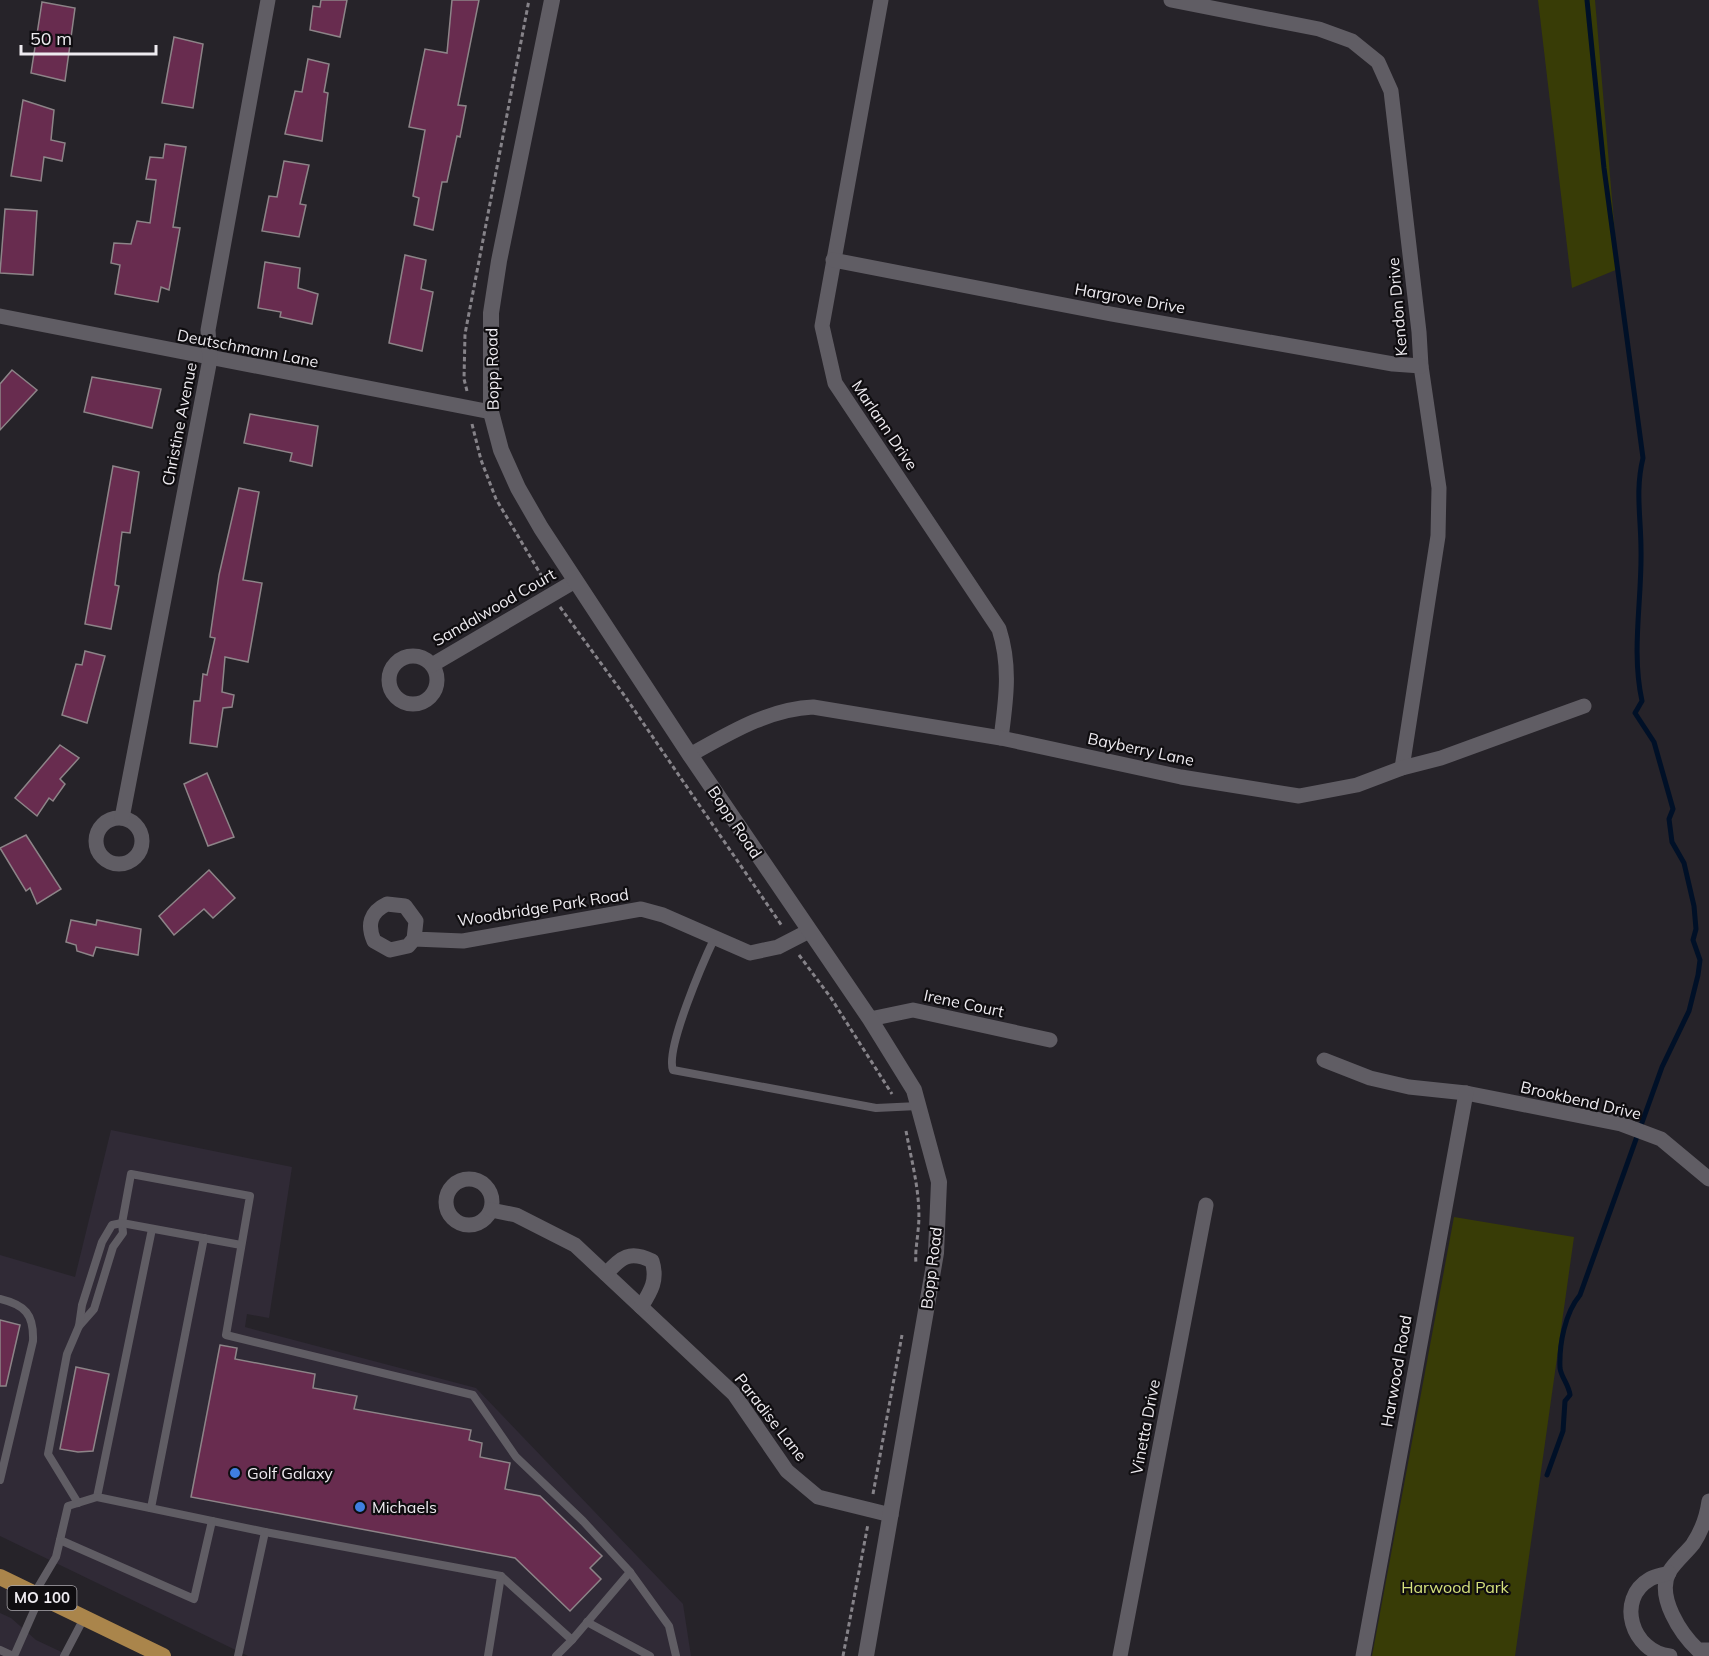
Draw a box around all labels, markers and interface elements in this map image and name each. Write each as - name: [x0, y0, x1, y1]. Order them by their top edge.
- scale bar: [21, 18, 156, 56]
- text: 50 m: [30, 27, 72, 50]
- street label: Kendon Drive: [1383, 257, 1411, 357]
- street label: Hargrove Drive: [1073, 278, 1187, 318]
- street label: Deutschmann Lane: [176, 324, 320, 372]
- street label: Bopp Road: [481, 328, 503, 410]
- street label: Christine Avenue: [157, 361, 201, 487]
- street label: Marlann Drive: [848, 376, 922, 474]
- street label: Sandalwood Court: [429, 564, 559, 650]
- street label: Bayberry Lane: [1086, 728, 1196, 770]
- street label: Bopp Road: [704, 782, 766, 862]
- street label: Woodbridge Park Road: [456, 884, 630, 930]
- street label: Irene Court: [922, 985, 1006, 1021]
- street label: Brookbend Drive: [1519, 1076, 1643, 1124]
- street label: Bopp Road: [916, 1226, 946, 1310]
- street label: Harwood Road: [1376, 1314, 1416, 1428]
- street label: Paradise Lane: [731, 1369, 811, 1465]
- street label: Vinetta Drive: [1126, 1378, 1164, 1476]
- place label: Golf Galaxy: [247, 1463, 333, 1483]
- marker: Golf Galaxy: [228, 1466, 242, 1480]
- place label: Michaels: [372, 1497, 437, 1517]
- marker: Michaels: [353, 1500, 367, 1514]
- park label: Harwood Park: [1401, 1577, 1510, 1597]
- road number: MO 100: [8, 1586, 76, 1610]

